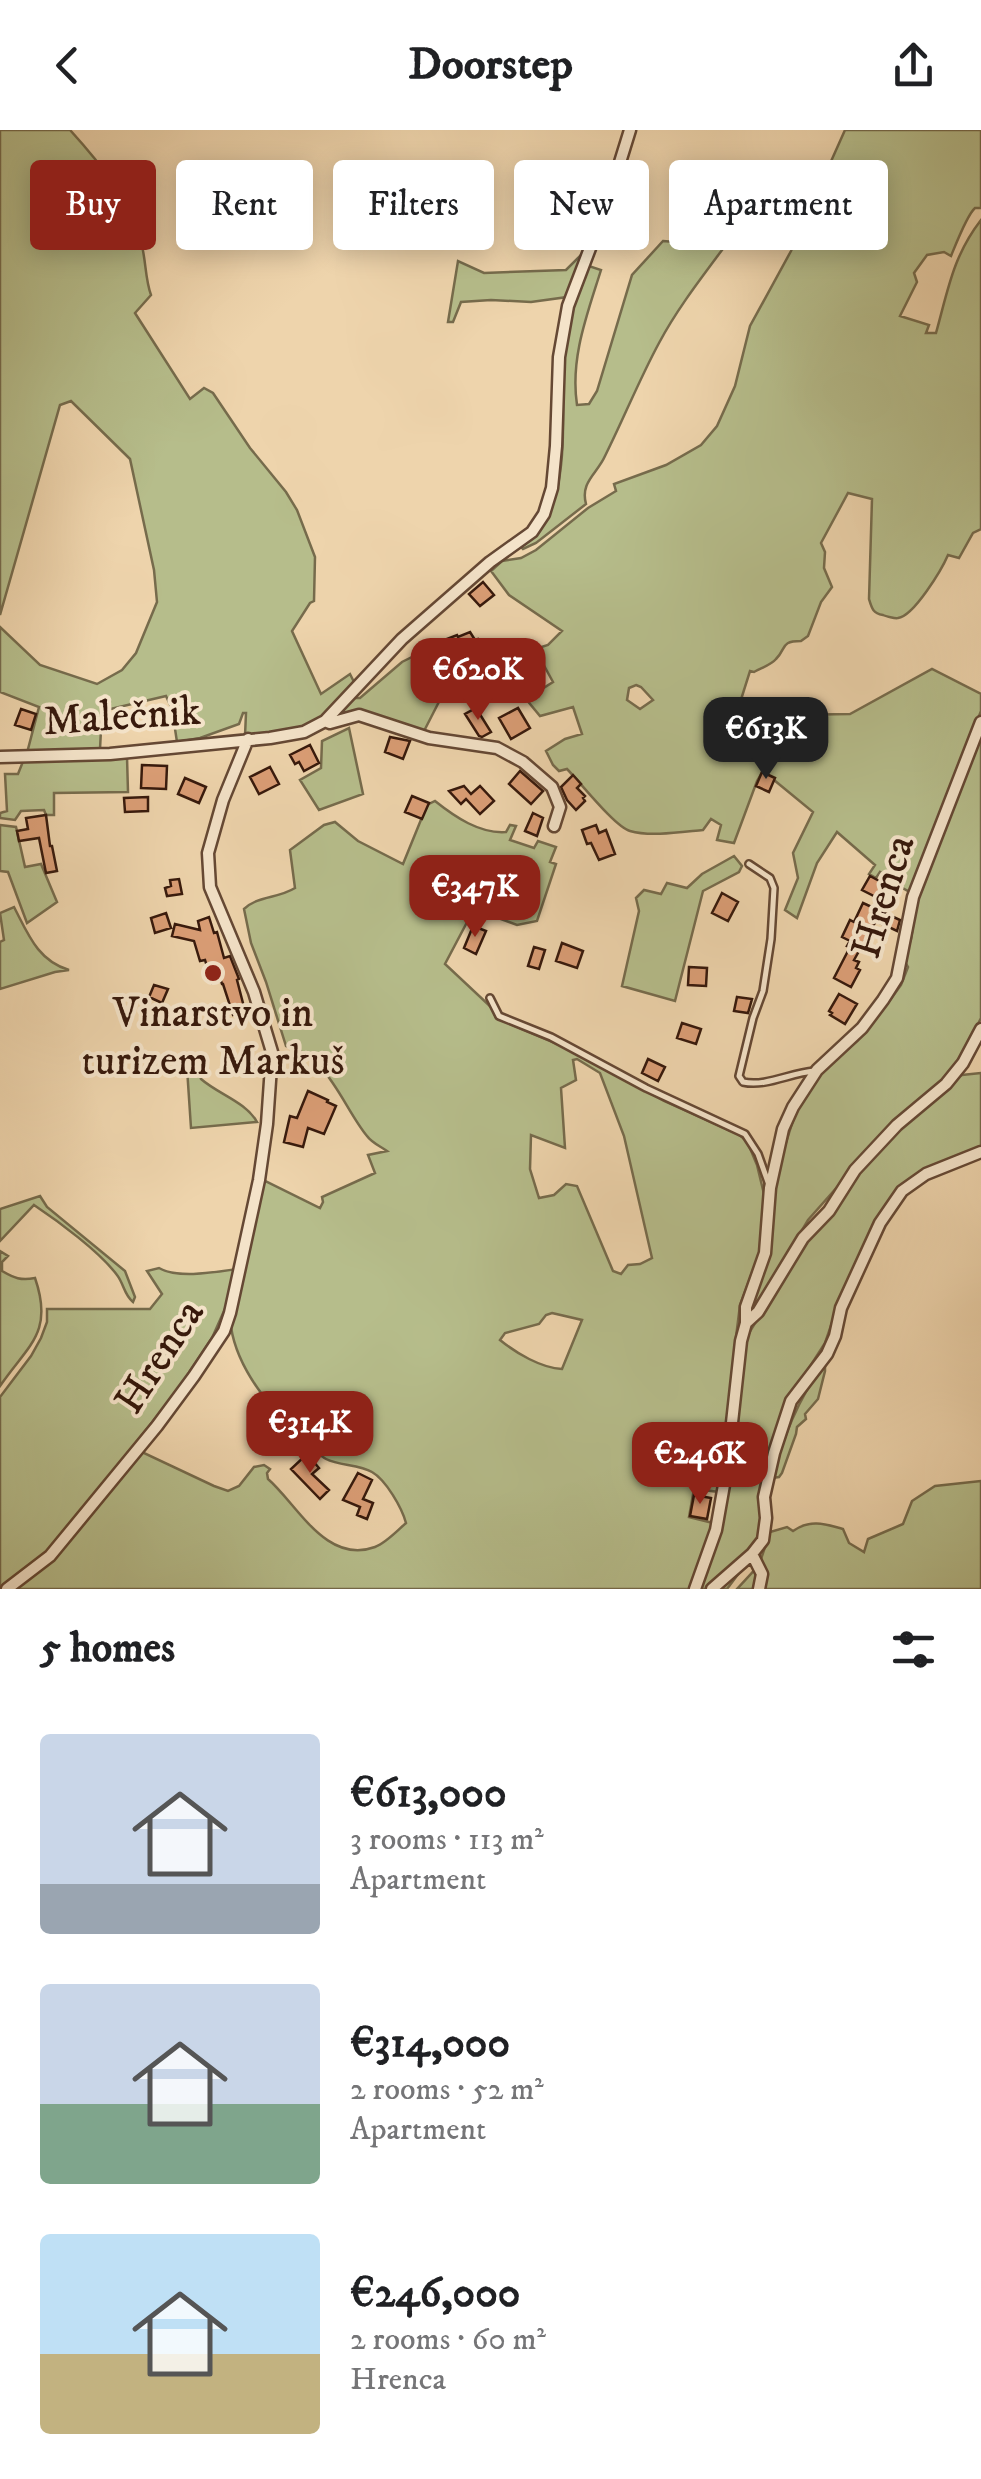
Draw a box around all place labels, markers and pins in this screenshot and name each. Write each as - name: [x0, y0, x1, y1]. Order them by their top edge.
- pin: €620K: [408, 638, 548, 723]
- pin: €613K: [696, 697, 836, 782]
- pin: €347K: [405, 855, 545, 940]
- marker: Vinarstvo in turizem Markuš: [202, 962, 224, 984]
- place label: Vinarstvo in turizem Markuš: [82, 988, 344, 1088]
- pin: €314K: [240, 1391, 380, 1476]
- pin: €246K: [630, 1422, 770, 1507]

